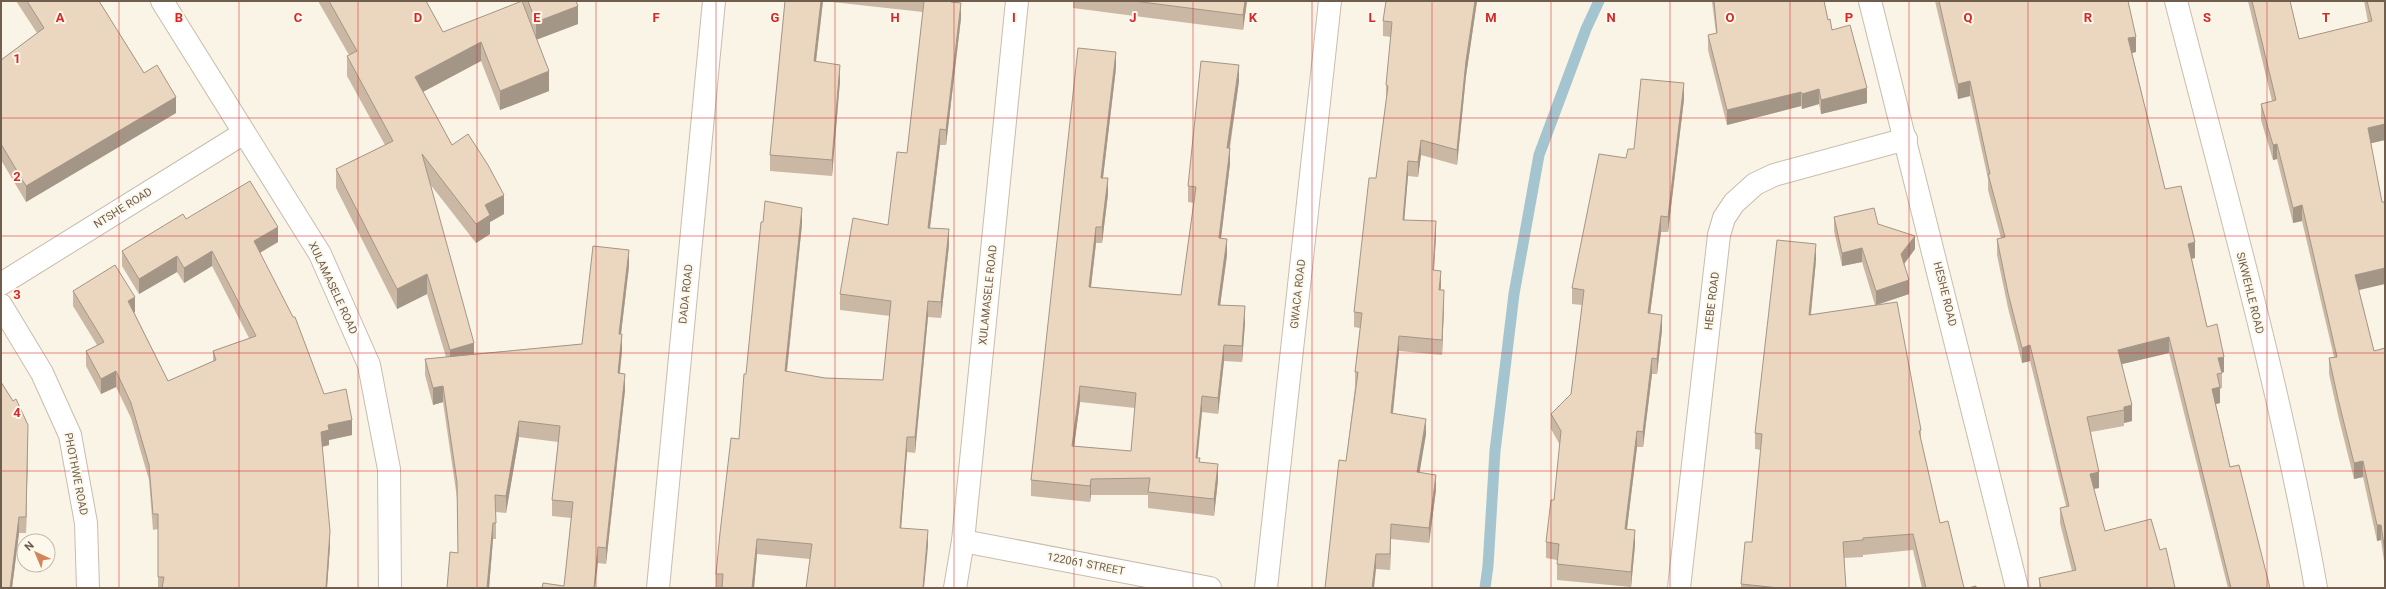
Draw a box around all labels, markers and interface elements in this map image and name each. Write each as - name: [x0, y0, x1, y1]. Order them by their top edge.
- text: A: [56, 10, 65, 25]
- text: B: [175, 10, 183, 25]
- text: C: [294, 10, 303, 25]
- text: D: [414, 10, 422, 25]
- text: E: [533, 10, 541, 25]
- text: F: [652, 10, 660, 25]
- text: G: [771, 10, 780, 25]
- text: H: [890, 10, 900, 25]
- text: I: [1012, 10, 1016, 25]
- text: J: [1129, 10, 1137, 25]
- text: K: [1249, 10, 1258, 25]
- text: L: [1368, 10, 1376, 25]
- text: M: [1485, 10, 1497, 25]
- text: N: [1606, 10, 1616, 25]
- text: O: [1726, 10, 1735, 25]
- text: P: [1845, 10, 1853, 25]
- text: Q: [1964, 10, 1973, 25]
- text: R: [2084, 10, 2093, 25]
- text: S: [2203, 10, 2211, 25]
- text: T: [2322, 10, 2330, 25]
- text: 1: [13, 51, 21, 66]
- text: 2: [13, 169, 21, 184]
- street label: NTSHE ROAD: [92, 185, 154, 231]
- street label: XULAMASELE ROAD: [306, 240, 360, 336]
- street label: XULAMASELE ROAD: [976, 244, 1000, 346]
- street label: SIKWEHLE ROAD: [2234, 251, 2266, 335]
- street label: GWACA ROAD: [1288, 259, 1308, 329]
- street label: HESHE ROAD: [1931, 260, 1959, 328]
- street label: DADA ROAD: [676, 264, 696, 324]
- street label: HEBE ROAD: [1702, 271, 1722, 331]
- text: 3: [13, 287, 21, 302]
- text: 4: [13, 405, 21, 420]
- street label: PHOTHWE ROAD: [62, 432, 90, 516]
- north arrow: [16, 533, 56, 573]
- text: N: [22, 539, 37, 554]
- street label: 122061 STREET: [1046, 550, 1126, 578]

